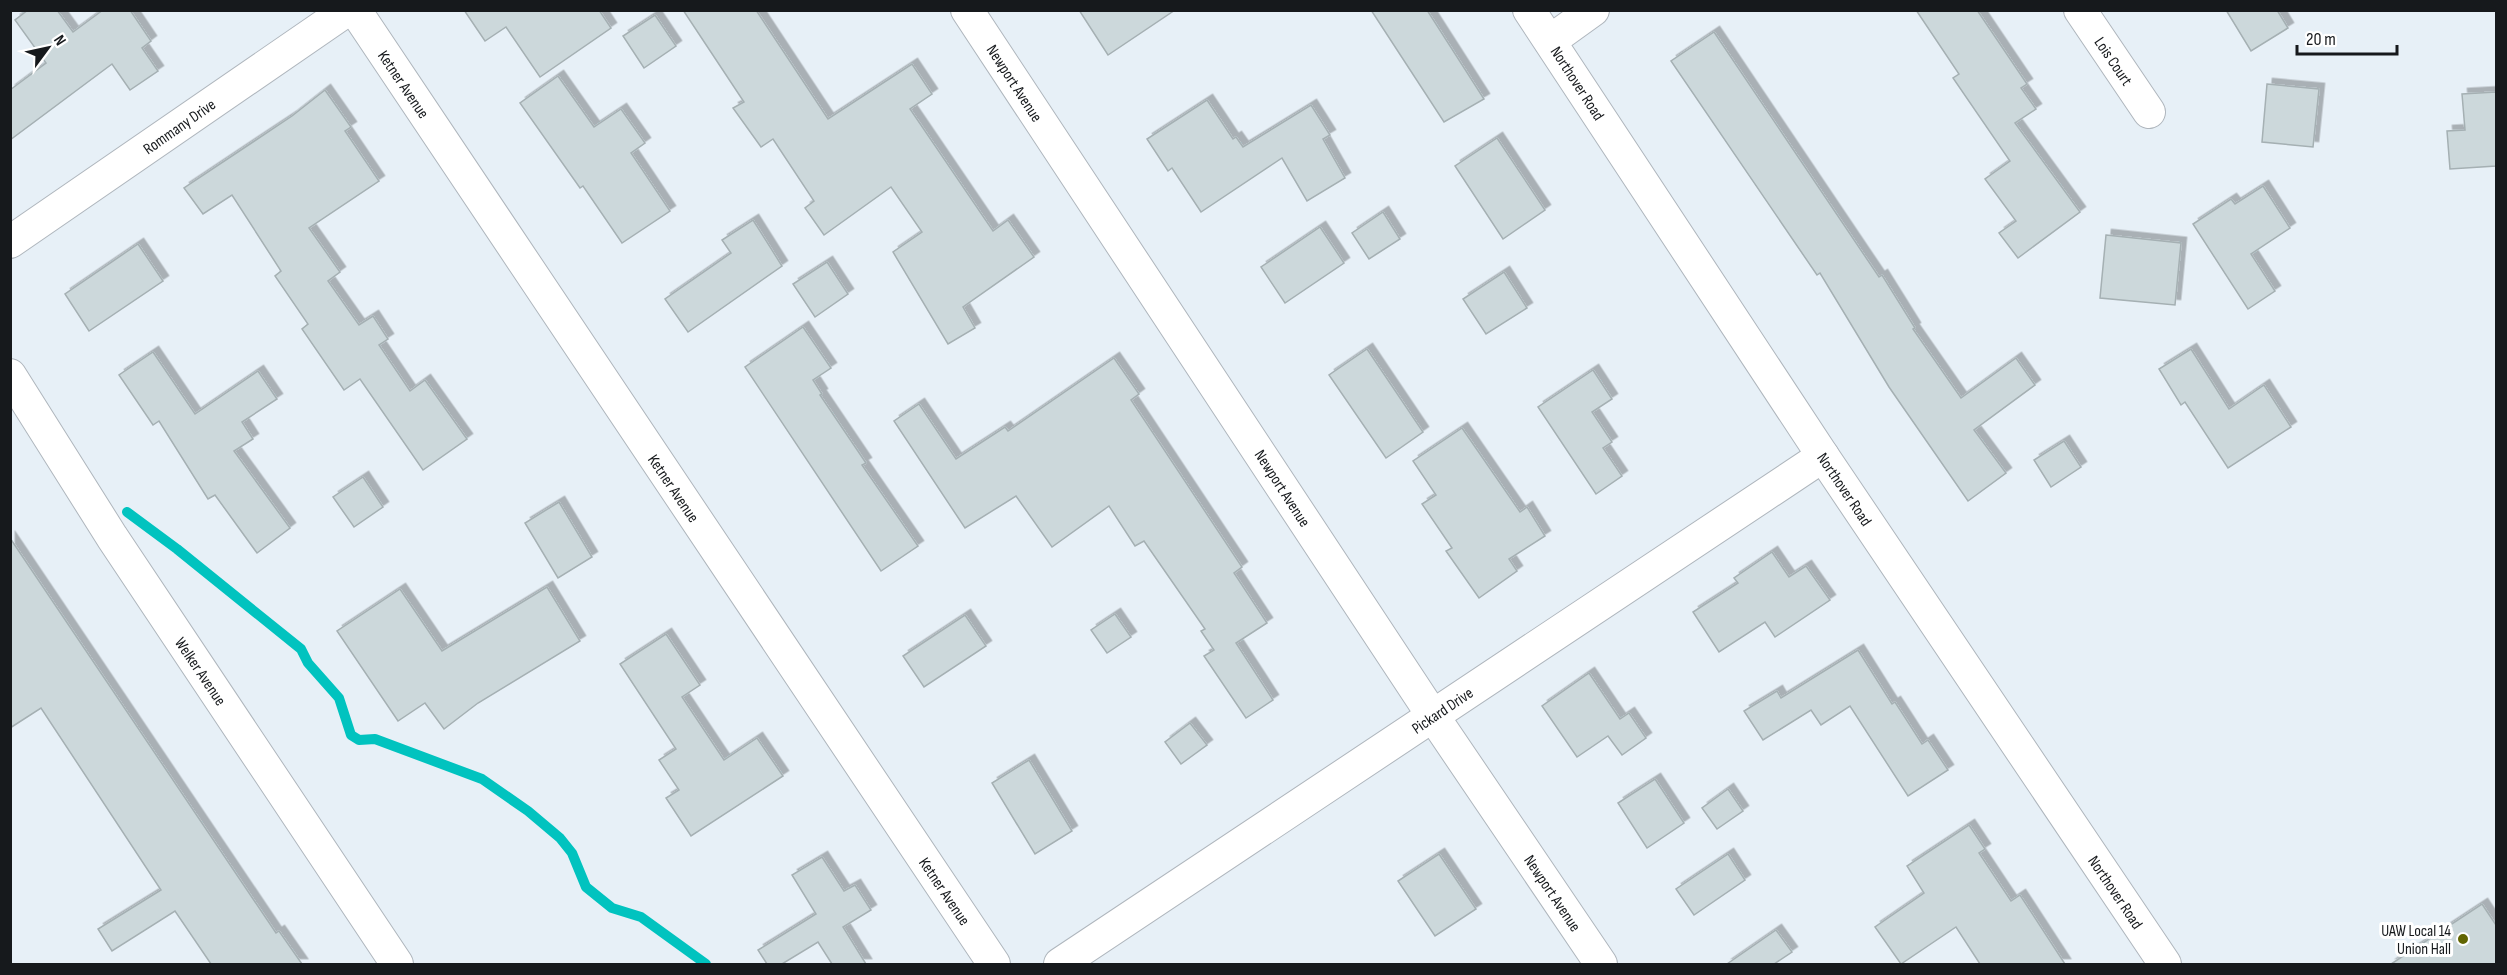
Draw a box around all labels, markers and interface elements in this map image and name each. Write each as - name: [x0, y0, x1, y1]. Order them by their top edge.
- north arrow: [18, 18, 78, 78]
- scale bar: [2297, 18, 2398, 56]
- text: 20 m: [2306, 29, 2336, 50]
- text: N: [49, 32, 70, 49]
- street label: Lois Court: [2090, 34, 2136, 90]
- street label: Newport Avenue: [982, 42, 1046, 126]
- street label: Northover Road: [1546, 43, 1608, 124]
- street label: Ketner Avenue: [373, 47, 432, 122]
- street label: Rommany Drive: [140, 95, 220, 159]
- street label: Newport Avenue: [1250, 447, 1314, 531]
- street label: Northover Road: [1812, 450, 1875, 530]
- street label: Ketner Avenue: [643, 451, 702, 526]
- street label: Welker Avenue: [170, 634, 229, 710]
- street label: Pickard Drive: [1409, 684, 1477, 739]
- street label: Newport Avenue: [1519, 852, 1584, 936]
- street label: Northover Road: [2083, 853, 2146, 933]
- street label: Ketner Avenue: [914, 854, 973, 929]
- place label: UAW Local 14 Union Hall: [2381, 922, 2451, 959]
- marker: UAW Local 14 Union Hall: [2456, 932, 2470, 946]

